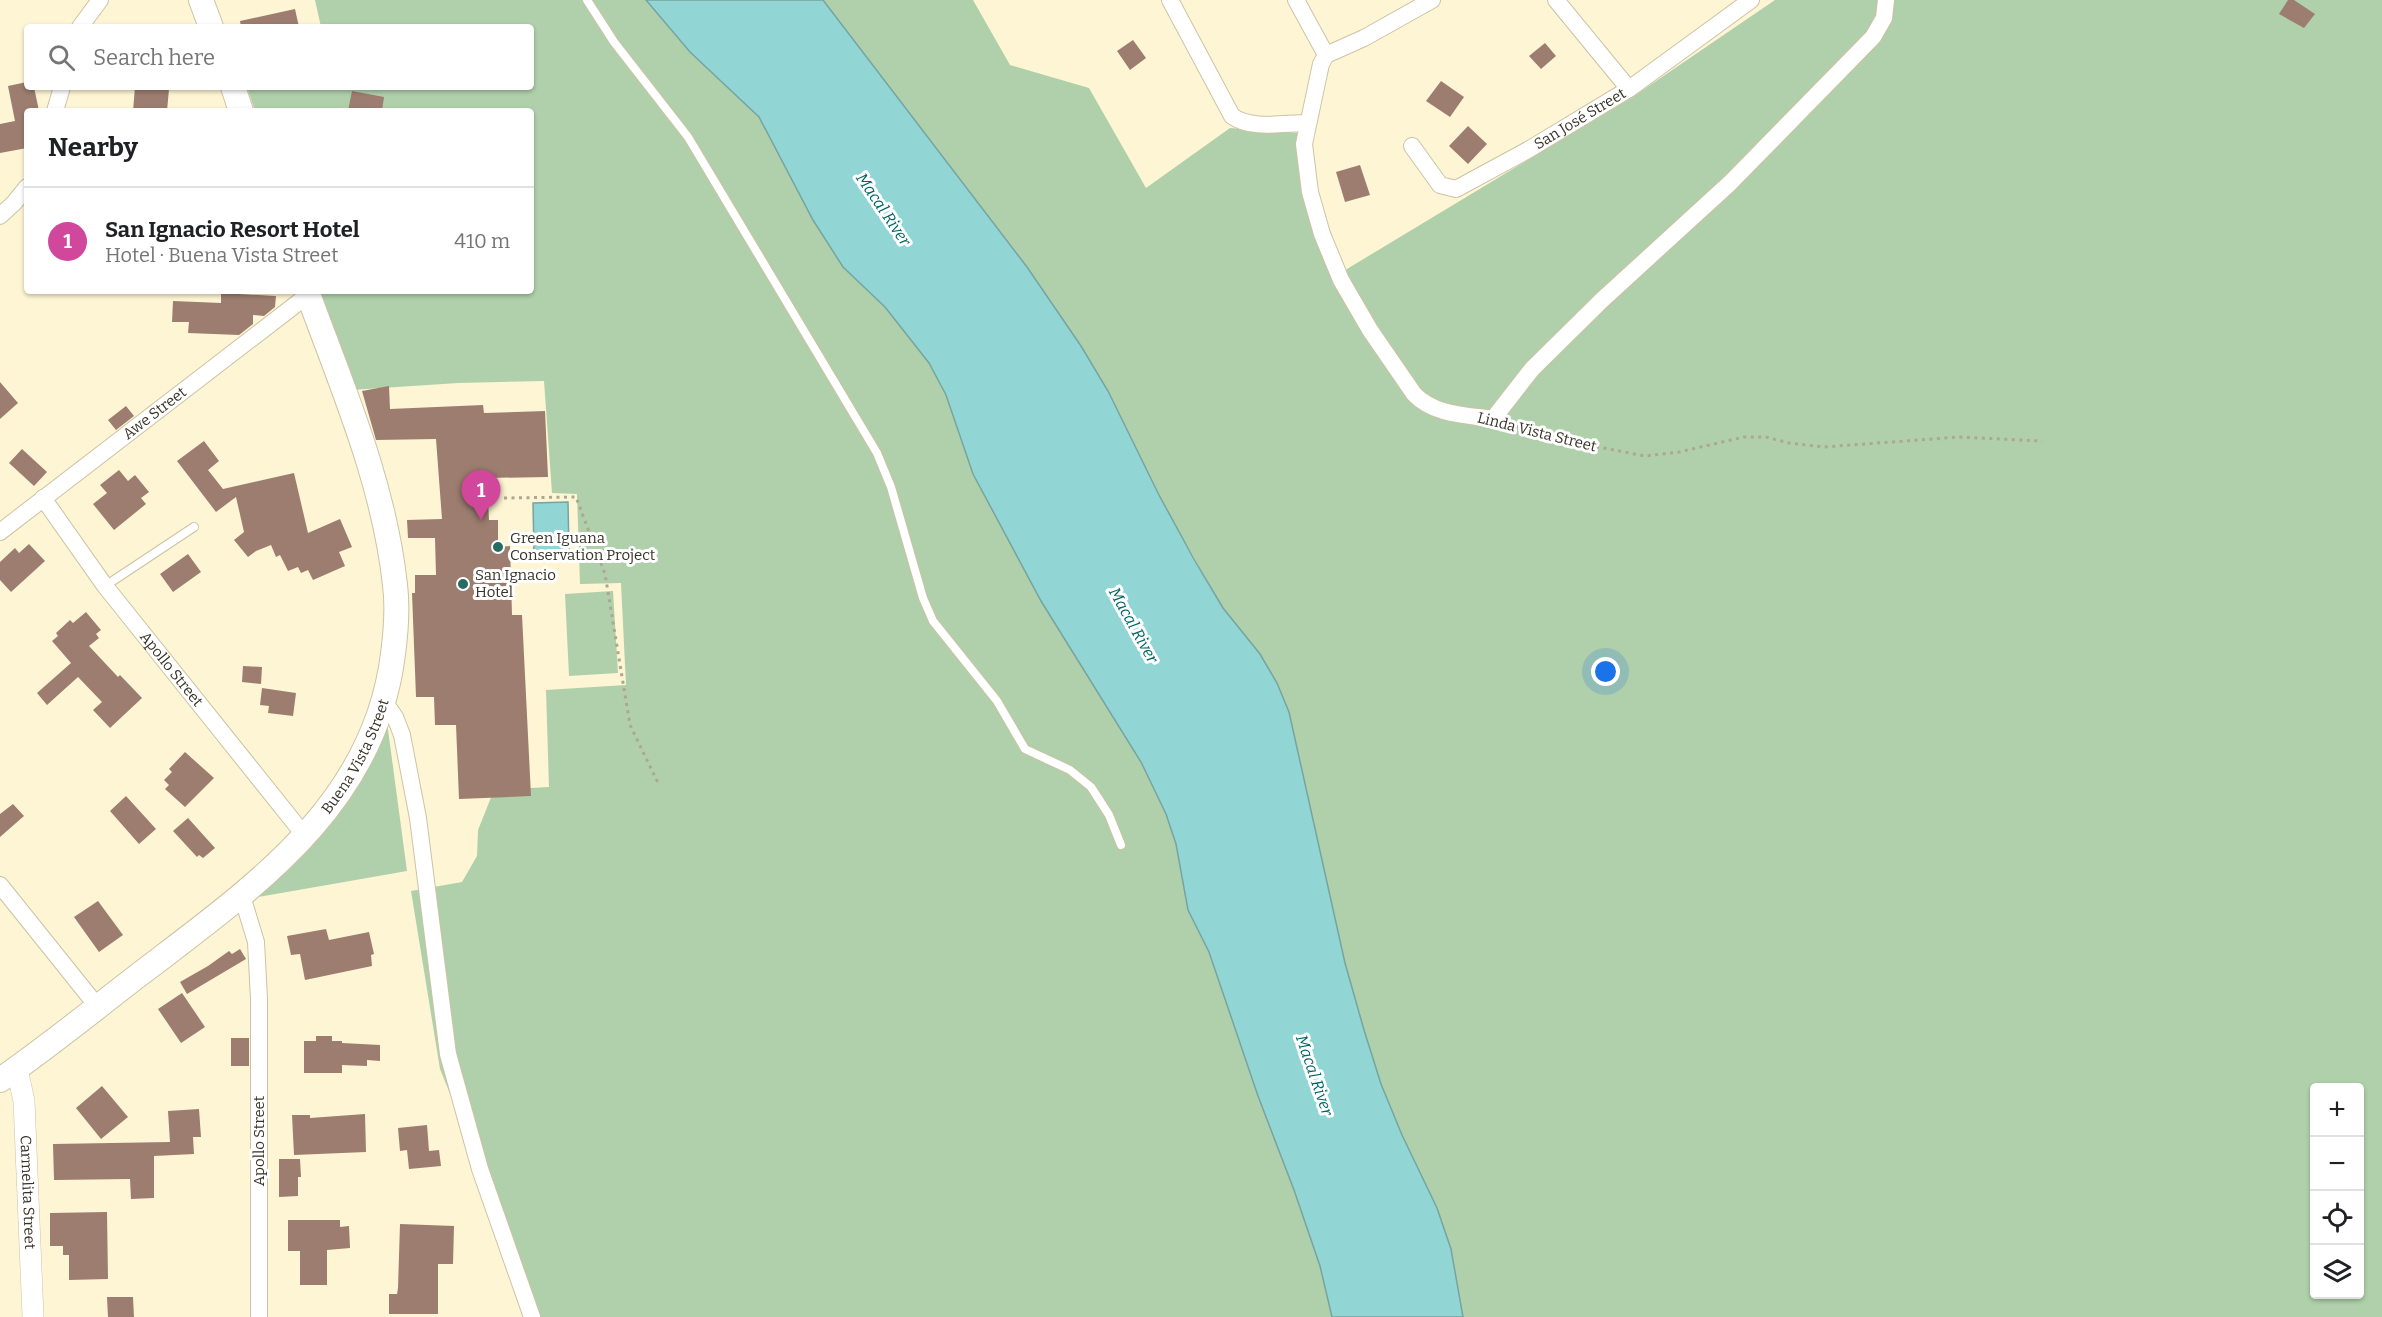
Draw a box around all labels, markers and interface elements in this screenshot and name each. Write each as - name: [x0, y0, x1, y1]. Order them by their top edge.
- search box: [24, 24, 534, 90]
- icon: search: [45, 41, 78, 74]
- text: Search here: [93, 44, 215, 71]
- street label: San José Street: [1531, 84, 1629, 153]
- text: Nearby: [48, 132, 138, 163]
- water label: Macal River: [852, 169, 916, 251]
- text: San Ignacio Resort Hotel: [105, 216, 360, 243]
- text: 1: [63, 229, 72, 253]
- text: 410 m: [454, 229, 510, 253]
- text: Hotel · Buena Vista Street: [105, 243, 338, 267]
- street label: Awe Street: [119, 383, 190, 443]
- street label: Linda Vista Street: [1476, 408, 1599, 456]
- pin: 1: [462, 470, 500, 520]
- place label: Green Iguana Conservation Project: [510, 529, 656, 564]
- marker: Green Iguana Conservation Project: [491, 540, 505, 554]
- place label: San Ignacio Hotel: [475, 566, 556, 601]
- marker: San Ignacio Hotel: [456, 577, 470, 591]
- water label: Macal River: [1105, 584, 1163, 668]
- street label: Apollo Street: [136, 628, 207, 711]
- your location: [1591, 657, 1620, 686]
- street label: Buena Vista Street: [318, 696, 393, 817]
- water label: Macal River: [1292, 1032, 1338, 1119]
- map controls: [2310, 1083, 2364, 1299]
- button: +: [2310, 1083, 2364, 1137]
- street label: Apollo Street: [250, 1095, 268, 1186]
- street label: Carmelita Street: [16, 1135, 39, 1250]
- button: −: [2310, 1137, 2364, 1191]
- button: locate: [2310, 1191, 2364, 1245]
- button: layers: [2310, 1245, 2364, 1299]

